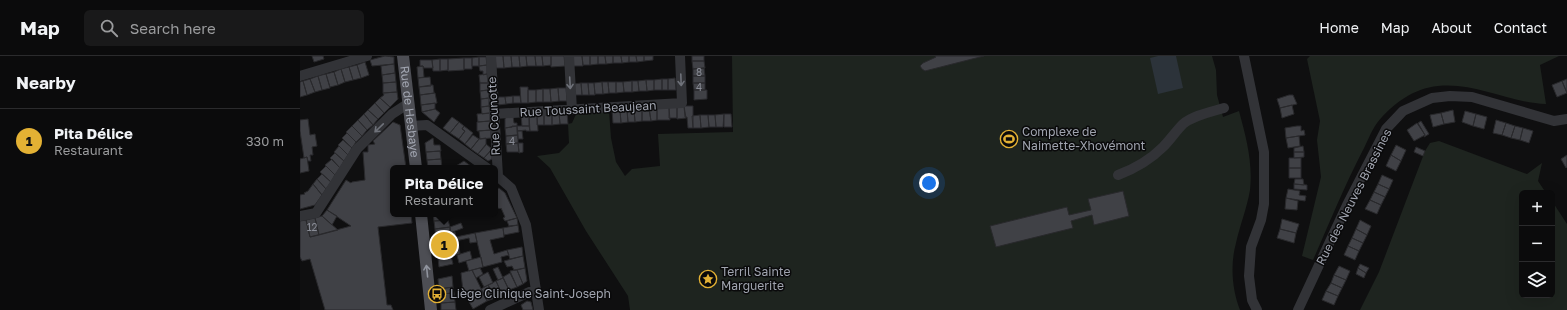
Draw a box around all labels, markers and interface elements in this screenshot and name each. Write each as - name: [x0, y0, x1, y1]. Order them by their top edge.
- search box: [84, 10, 364, 46]
- text: Map: [20, 16, 60, 39]
- icon: search: [98, 17, 120, 39]
- text: Search here: [130, 19, 216, 37]
- text: Home: [1319, 19, 1359, 36]
- text: Map: [1381, 19, 1409, 36]
- text: About: [1431, 19, 1472, 36]
- text: Contact: [1494, 19, 1547, 36]
- street label: Rue de Hesbaye: [397, 65, 423, 158]
- house number: 8: [696, 66, 702, 78]
- text: Nearby: [16, 72, 76, 93]
- one-way arrow: [677, 73, 684, 86]
- street label: Rue Counotte: [484, 76, 503, 156]
- one-way arrow: [567, 76, 574, 89]
- house number: 4: [696, 81, 702, 93]
- street label: Rue Toussaint Beaujean: [519, 97, 657, 120]
- one-way arrow: [374, 123, 384, 132]
- text: Pita Délice: [54, 124, 133, 142]
- place label: Complexe de Naimette-Xhovémont: [1022, 124, 1145, 153]
- street label: Rue des Neuves Brassines: [1313, 126, 1395, 267]
- sports icon: Complexe de Naimette-Xhovémont: [999, 129, 1019, 149]
- text: 1: [26, 133, 32, 149]
- text: 330 m: [246, 133, 284, 149]
- house number: 4: [509, 135, 515, 147]
- text: Restaurant: [54, 142, 123, 158]
- popup: [390, 165, 498, 217]
- your location: [919, 173, 939, 193]
- text: Pita Délice: [405, 174, 483, 192]
- map controls: [1519, 190, 1555, 298]
- button: +: [1519, 190, 1555, 226]
- text: Restaurant: [405, 192, 474, 208]
- house number: 12: [307, 221, 318, 233]
- button: −: [1519, 226, 1555, 262]
- pin: 1: [431, 230, 457, 260]
- button: layers: [1519, 262, 1555, 298]
- place label: Terril Sainte Marguerite: [721, 264, 790, 293]
- one-way arrow: [423, 265, 430, 278]
- place icon: Terril Sainte Marguerite: [698, 269, 718, 289]
- bus stop icon: Liège Clinique Saint-Joseph: [427, 284, 447, 304]
- place label: Liège Clinique Saint-Joseph: [450, 286, 611, 301]

